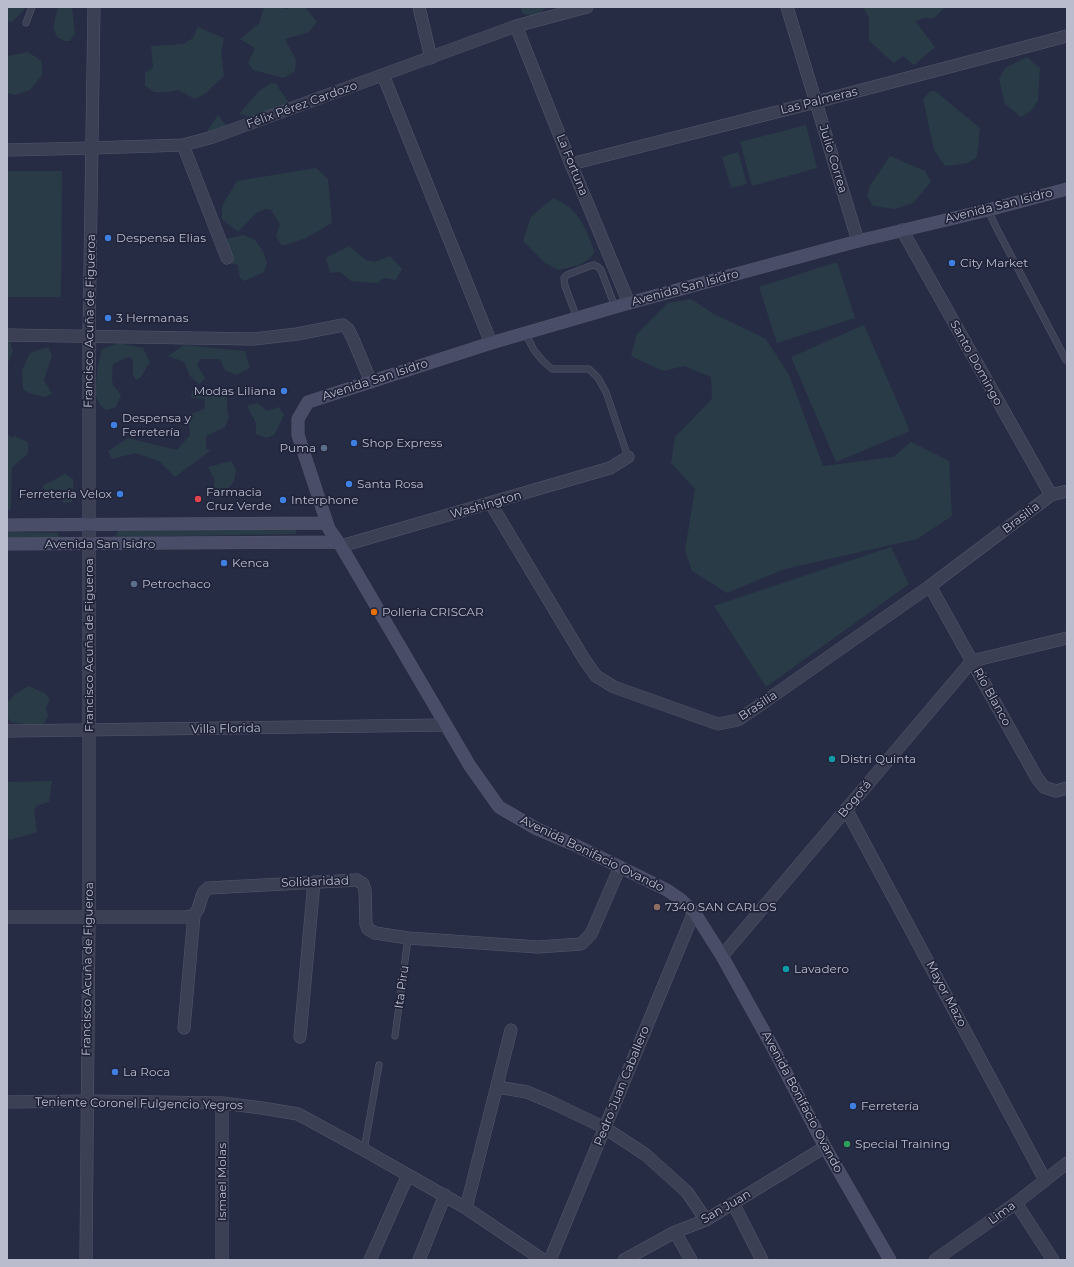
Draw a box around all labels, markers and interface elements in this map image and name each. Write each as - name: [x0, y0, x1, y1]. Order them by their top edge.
- street label: Félix Pérez Cardozo: [245, 78, 359, 132]
- street label: Las Palmeras: [779, 84, 859, 118]
- street label: Julio Correa: [816, 123, 850, 195]
- street label: La Fortuna: [553, 132, 591, 198]
- street label: Avenida San Isidro: [944, 186, 1054, 226]
- place label: Despensa Elias: [116, 231, 206, 245]
- marker: Despensa Elias: [103, 233, 113, 243]
- street label: Francisco Acuña de Figueroa: [81, 234, 99, 408]
- place label: City Market: [960, 256, 1028, 270]
- marker: City Market: [947, 258, 957, 268]
- street label: Avenida San Isidro: [630, 267, 740, 309]
- place label: 3 Hermanas: [116, 311, 188, 325]
- marker: 3 Hermanas: [103, 313, 113, 323]
- street label: Santo Domingo: [947, 318, 1005, 408]
- street label: Avenida San Isidro: [320, 356, 430, 404]
- place label: Modas Liliana: [194, 384, 276, 398]
- marker: Modas Liliana: [279, 386, 289, 396]
- place label: Despensa y Ferretería: [122, 411, 191, 439]
- marker: Despensa y Ferretería: [109, 420, 119, 430]
- place label: Shop Express: [362, 436, 442, 450]
- marker: Shop Express: [349, 438, 359, 448]
- place label: Puma: [280, 441, 316, 455]
- marker: Puma: [319, 443, 329, 453]
- place label: Santa Rosa: [357, 477, 424, 491]
- marker: Santa Rosa: [344, 479, 354, 489]
- place label: Farmacia Cruz Verde: [206, 485, 272, 513]
- place label: Ferretería Velox: [19, 487, 112, 501]
- street label: Washington: [449, 488, 523, 522]
- marker: Ferretería Velox: [115, 489, 125, 499]
- place label: Interphone: [291, 493, 358, 507]
- marker: Farmacia Cruz Verde: [193, 494, 203, 504]
- marker: Interphone: [278, 495, 288, 505]
- street label: Brasilia: [999, 499, 1043, 537]
- street label: Avenida San Isidro: [45, 537, 155, 551]
- place label: Kenca: [232, 556, 269, 570]
- street label: Francisco Acuña de Figueroa: [82, 558, 96, 732]
- marker: Kenca: [219, 558, 229, 568]
- place label: Petrochaco: [142, 577, 211, 591]
- marker: Petrochaco: [129, 579, 139, 589]
- place label: Polleria CRISCAR: [382, 605, 484, 619]
- marker: Polleria CRISCAR: [369, 607, 379, 617]
- street label: Río Blanco: [970, 665, 1014, 729]
- street label: Brasilia: [736, 688, 780, 724]
- street label: Villa Florida: [191, 721, 261, 737]
- place label: Distri Quinta: [840, 752, 916, 766]
- marker: Distri Quinta: [827, 754, 837, 764]
- street label: Bogotá: [835, 778, 875, 820]
- street label: Avenida Bonifacio Ovando: [518, 813, 666, 895]
- street label: Solidaridad: [281, 874, 349, 890]
- street label: Francisco Acuña de Figueroa: [79, 882, 97, 1056]
- place label: 7340 SAN CARLOS: [665, 900, 777, 914]
- marker: 7340 SAN CARLOS: [652, 902, 662, 912]
- street label: Mayor Mazo: [923, 959, 969, 1029]
- place label: Lavadero: [794, 962, 849, 976]
- marker: Lavadero: [781, 964, 791, 974]
- street label: Ita Piru: [392, 965, 412, 1009]
- street label: Pedro Juan Caballero: [591, 1024, 653, 1148]
- street label: Avenida Bonifacio Ovando: [758, 1029, 846, 1175]
- place label: La Roca: [123, 1065, 170, 1079]
- marker: La Roca: [110, 1067, 120, 1077]
- street label: Teniente Coronel Fulgencio Yegros: [35, 1095, 243, 1113]
- place label: Ferretería: [861, 1099, 919, 1113]
- marker: Ferretería: [848, 1101, 858, 1111]
- place label: Special Training: [855, 1137, 950, 1151]
- marker: Special Training: [842, 1139, 852, 1149]
- street label: Ismael Molas: [215, 1143, 229, 1221]
- street label: San Juan: [699, 1187, 753, 1227]
- street label: Lima: [986, 1198, 1018, 1228]

